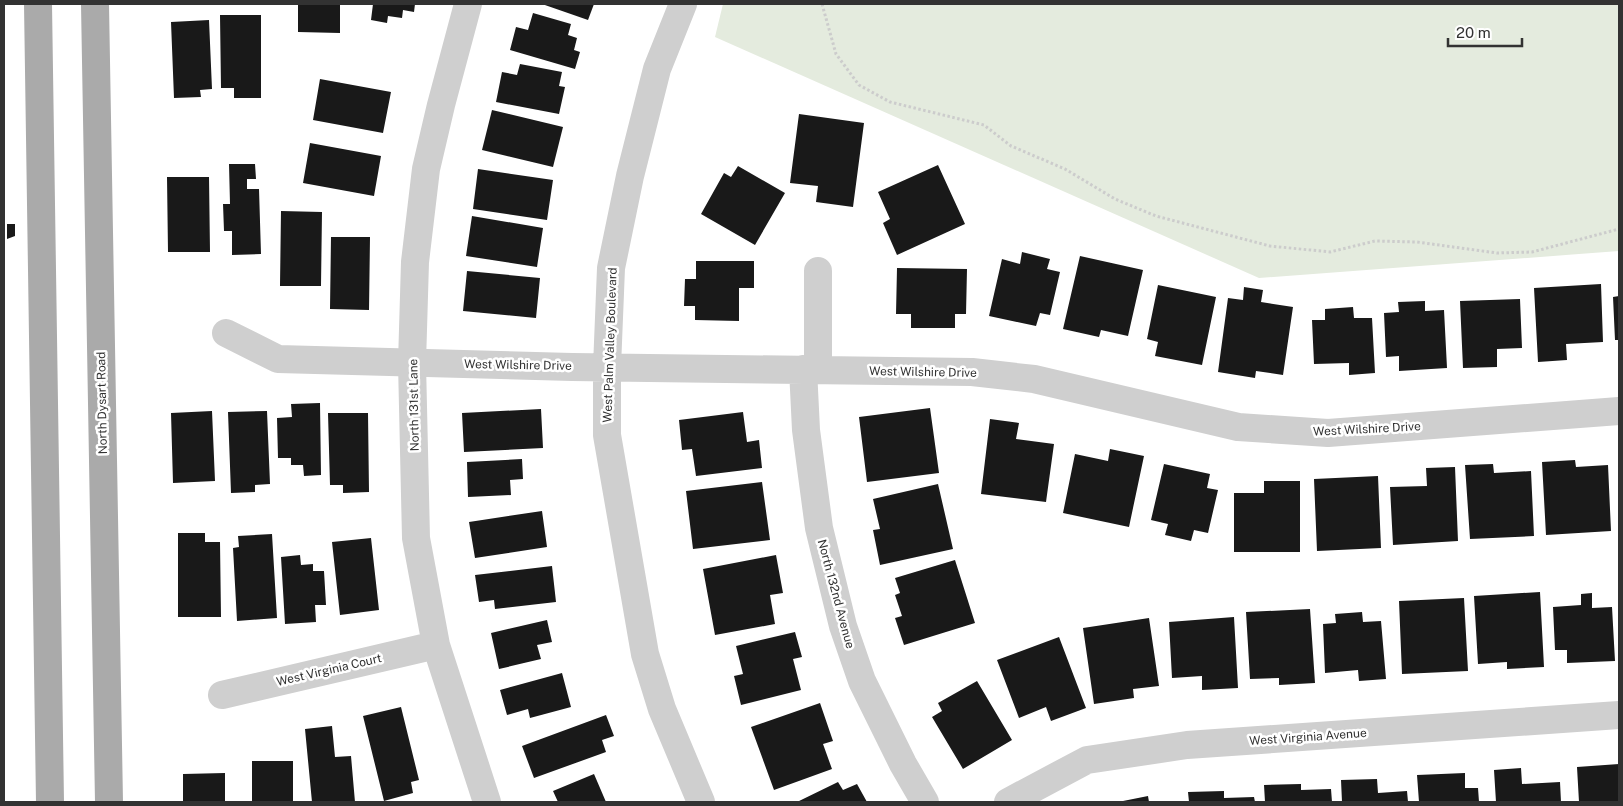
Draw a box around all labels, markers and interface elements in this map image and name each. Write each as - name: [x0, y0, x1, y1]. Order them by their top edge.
- scale bar: [1448, 15, 1522, 47]
- text: 20 m: [1456, 24, 1491, 41]
- street label: West Palm Valley Boulevard: [600, 267, 620, 423]
- street label: North Dysart Road: [94, 352, 110, 454]
- street label: West Wilshire Drive: [464, 357, 572, 373]
- street label: North 131st Lane: [406, 358, 422, 451]
- street label: West Wilshire Drive: [869, 364, 977, 380]
- street label: West Wilshire Drive: [1313, 419, 1421, 439]
- street label: North 132nd Avenue: [815, 538, 857, 650]
- street label: West Virginia Court: [275, 651, 383, 689]
- street label: West Virginia Avenue: [1249, 726, 1367, 748]

